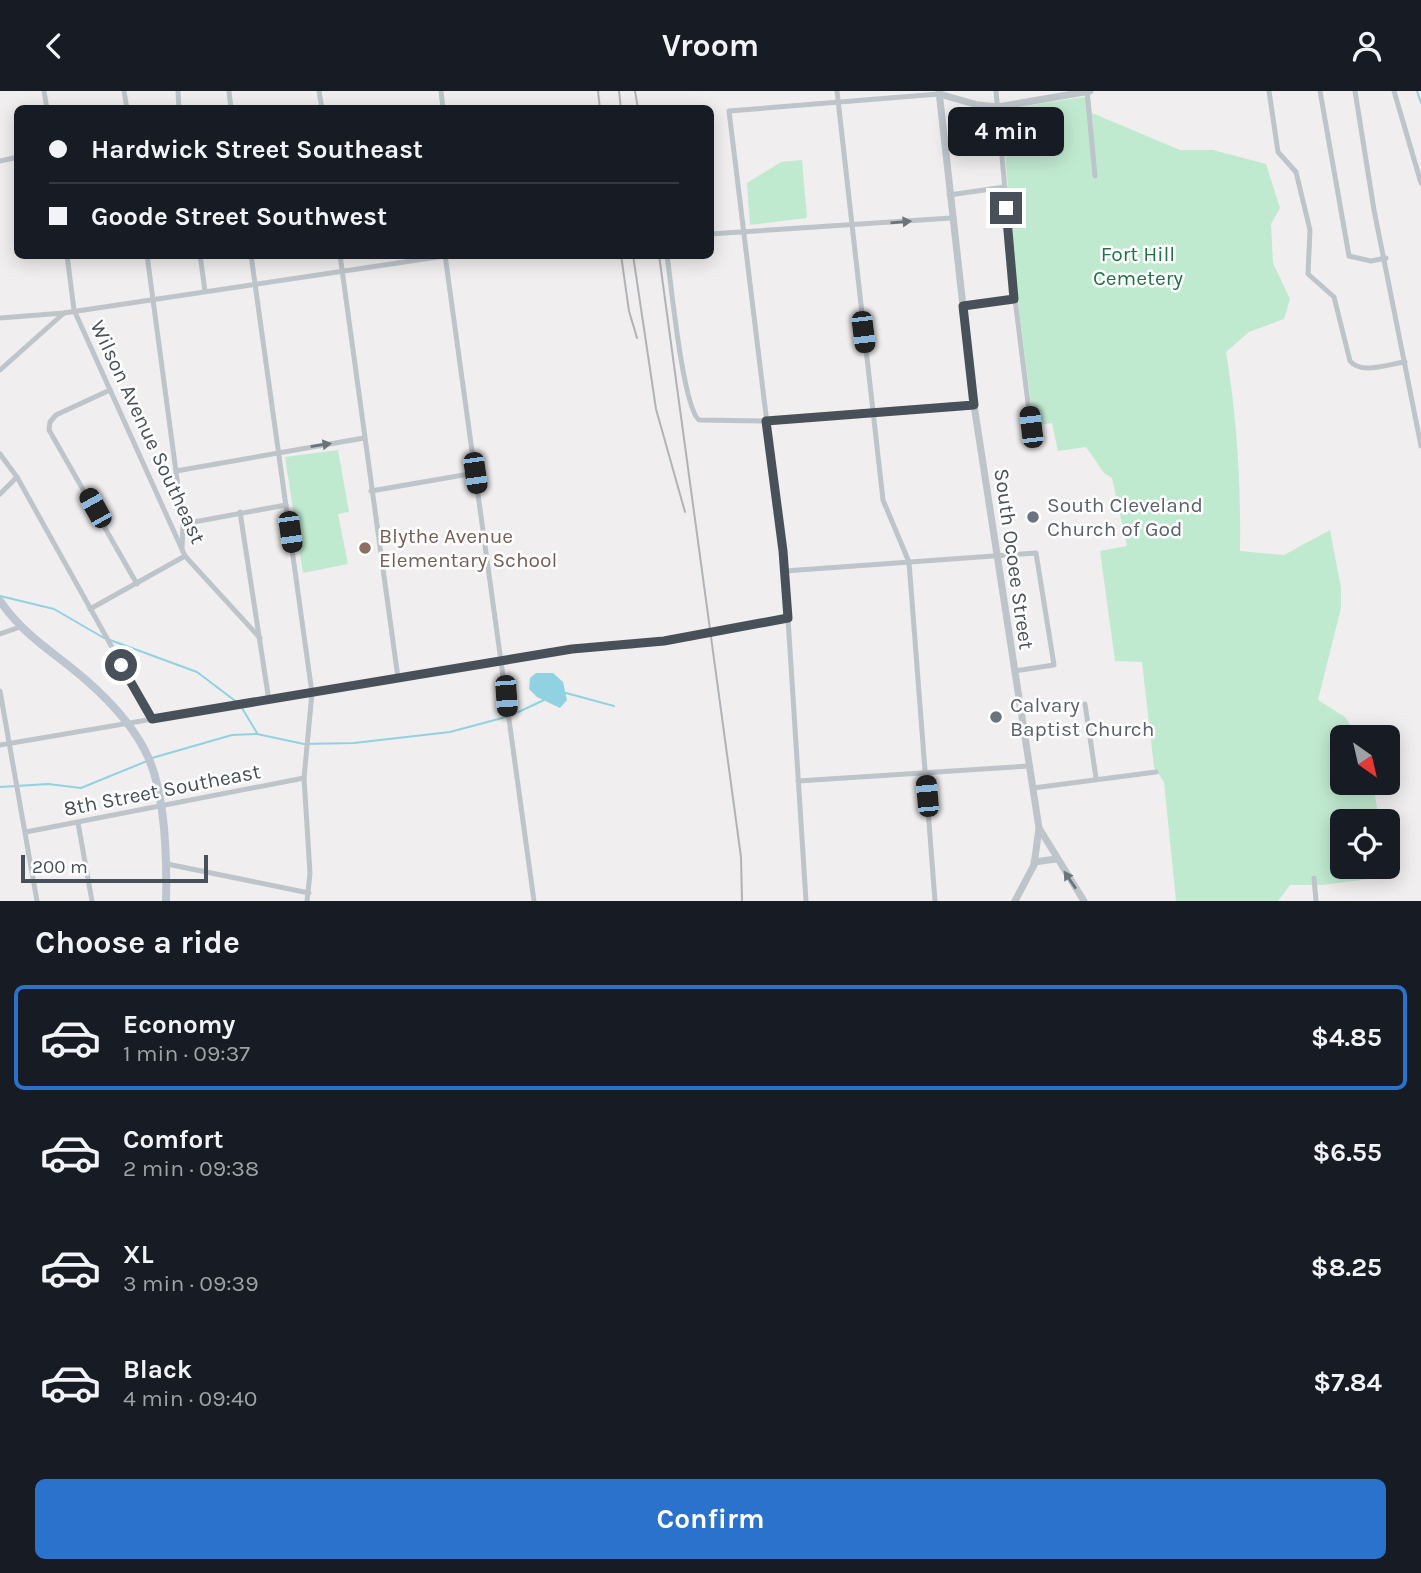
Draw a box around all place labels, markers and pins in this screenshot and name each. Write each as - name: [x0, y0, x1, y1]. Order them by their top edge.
- place label: South Cleveland Church of God: [1047, 493, 1203, 541]
- marker: South Cleveland Church of God: [1025, 509, 1041, 525]
- place label: Blythe Avenue Elementary School: [379, 524, 557, 572]
- marker: Blythe Avenue Elementary School: [357, 540, 373, 556]
- place label: Calvary Baptist Church: [1010, 693, 1154, 741]
- marker: Calvary Baptist Church: [988, 709, 1004, 725]

